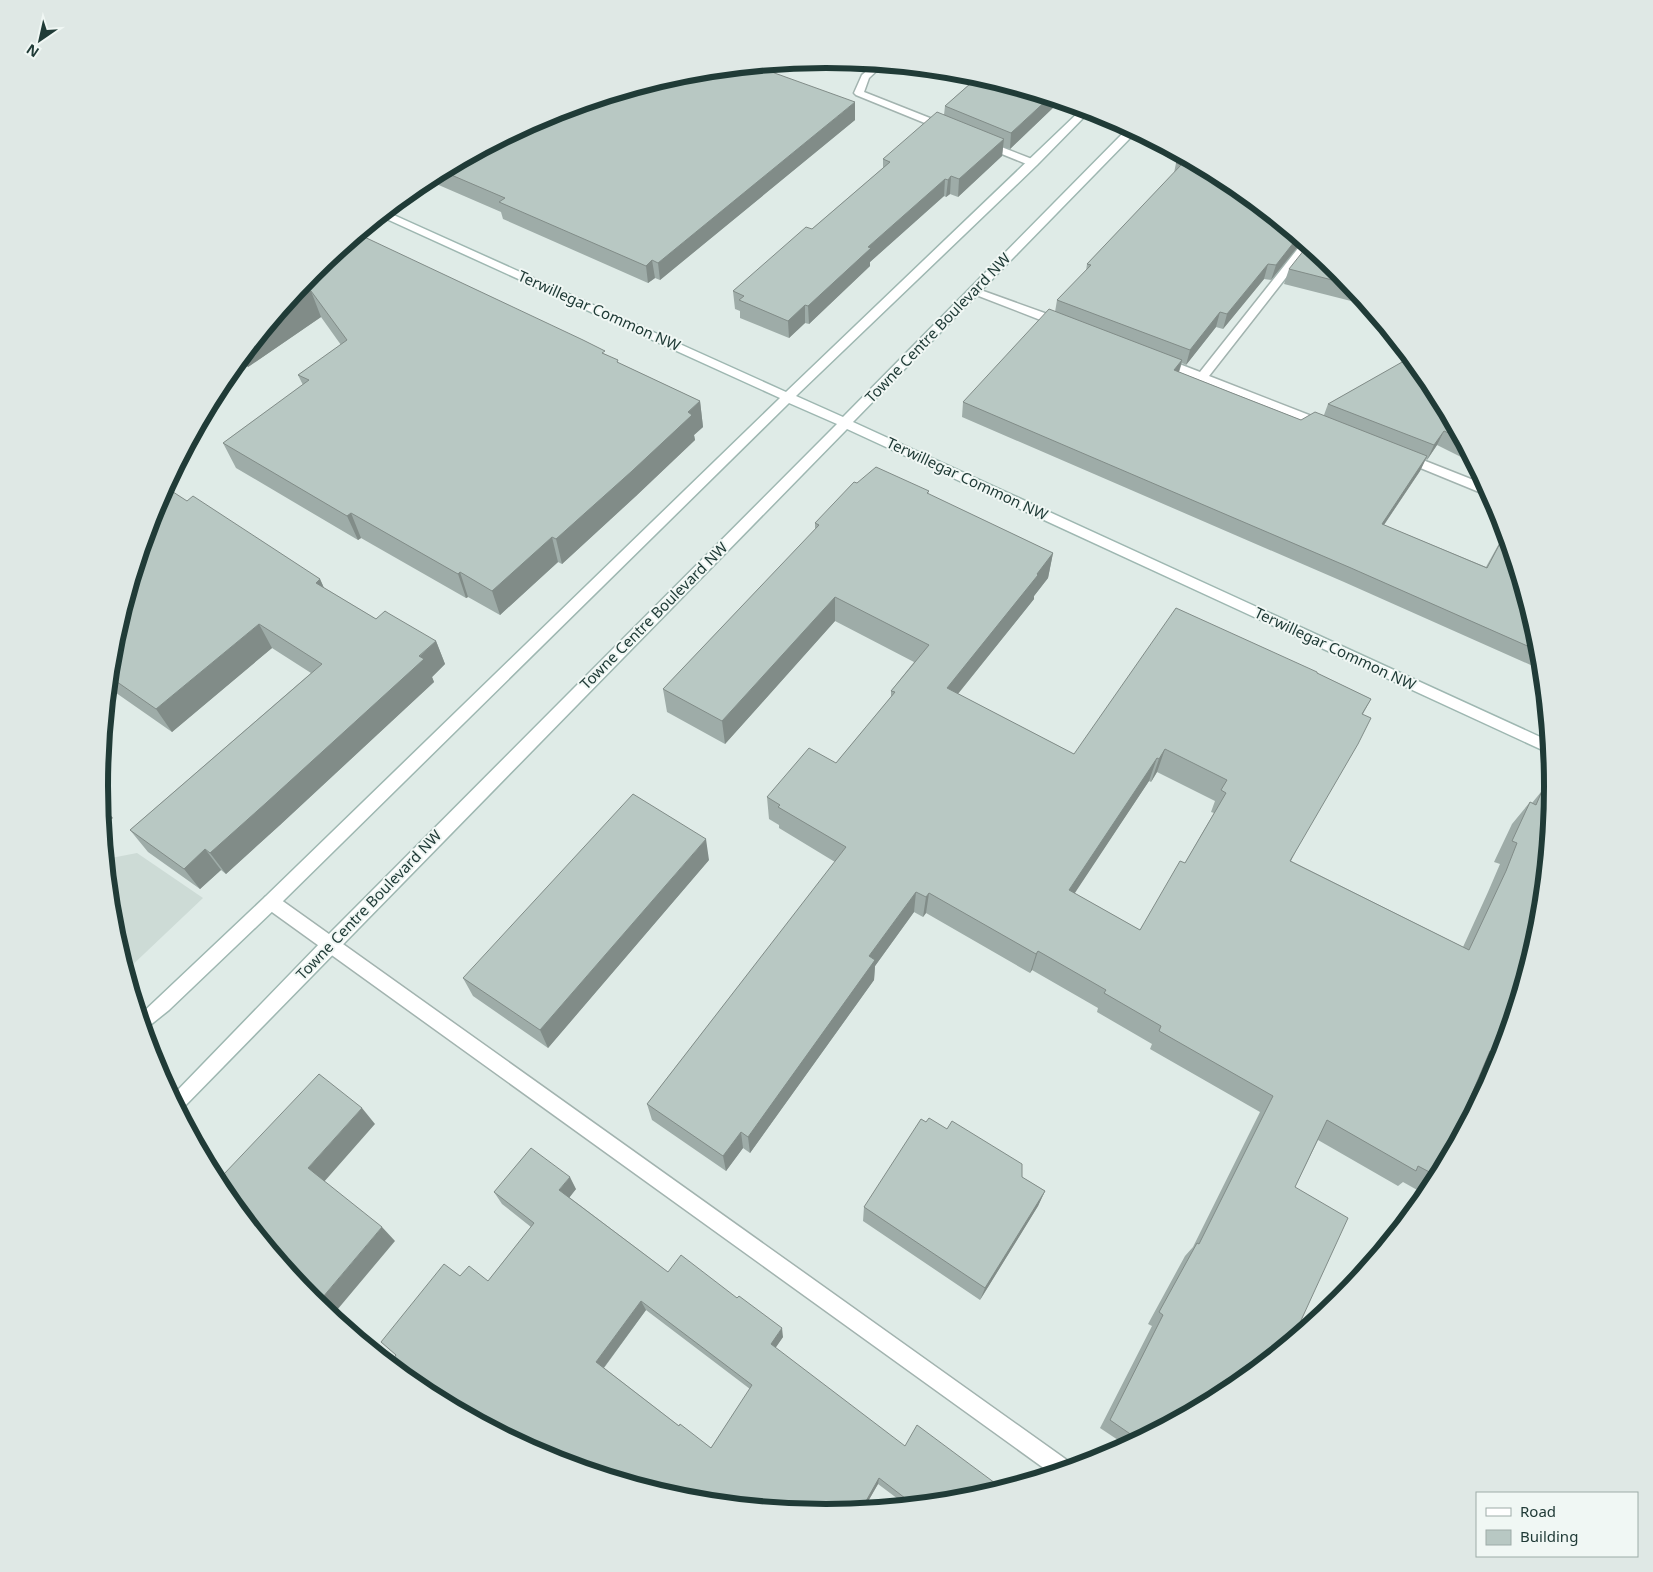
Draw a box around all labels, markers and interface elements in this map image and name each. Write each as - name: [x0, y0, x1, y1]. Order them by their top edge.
- north arrow: [15, 15, 65, 65]
- text: N: [22, 40, 42, 62]
- street label: Towne Centre Boulevard NW: [860, 248, 1014, 407]
- street label: Terwillegar Common NW: [515, 265, 684, 355]
- street label: Terwillegar Common NW: [884, 432, 1051, 524]
- street label: Towne Centre Boulevard NW: [575, 537, 731, 693]
- street label: Terwillegar Common NW: [1252, 602, 1419, 694]
- street label: Towne Centre Boulevard NW: [291, 825, 445, 984]
- legend: [1476, 1492, 1638, 1557]
- text: Road: [1520, 1501, 1556, 1521]
- text: Building: [1520, 1526, 1578, 1546]

